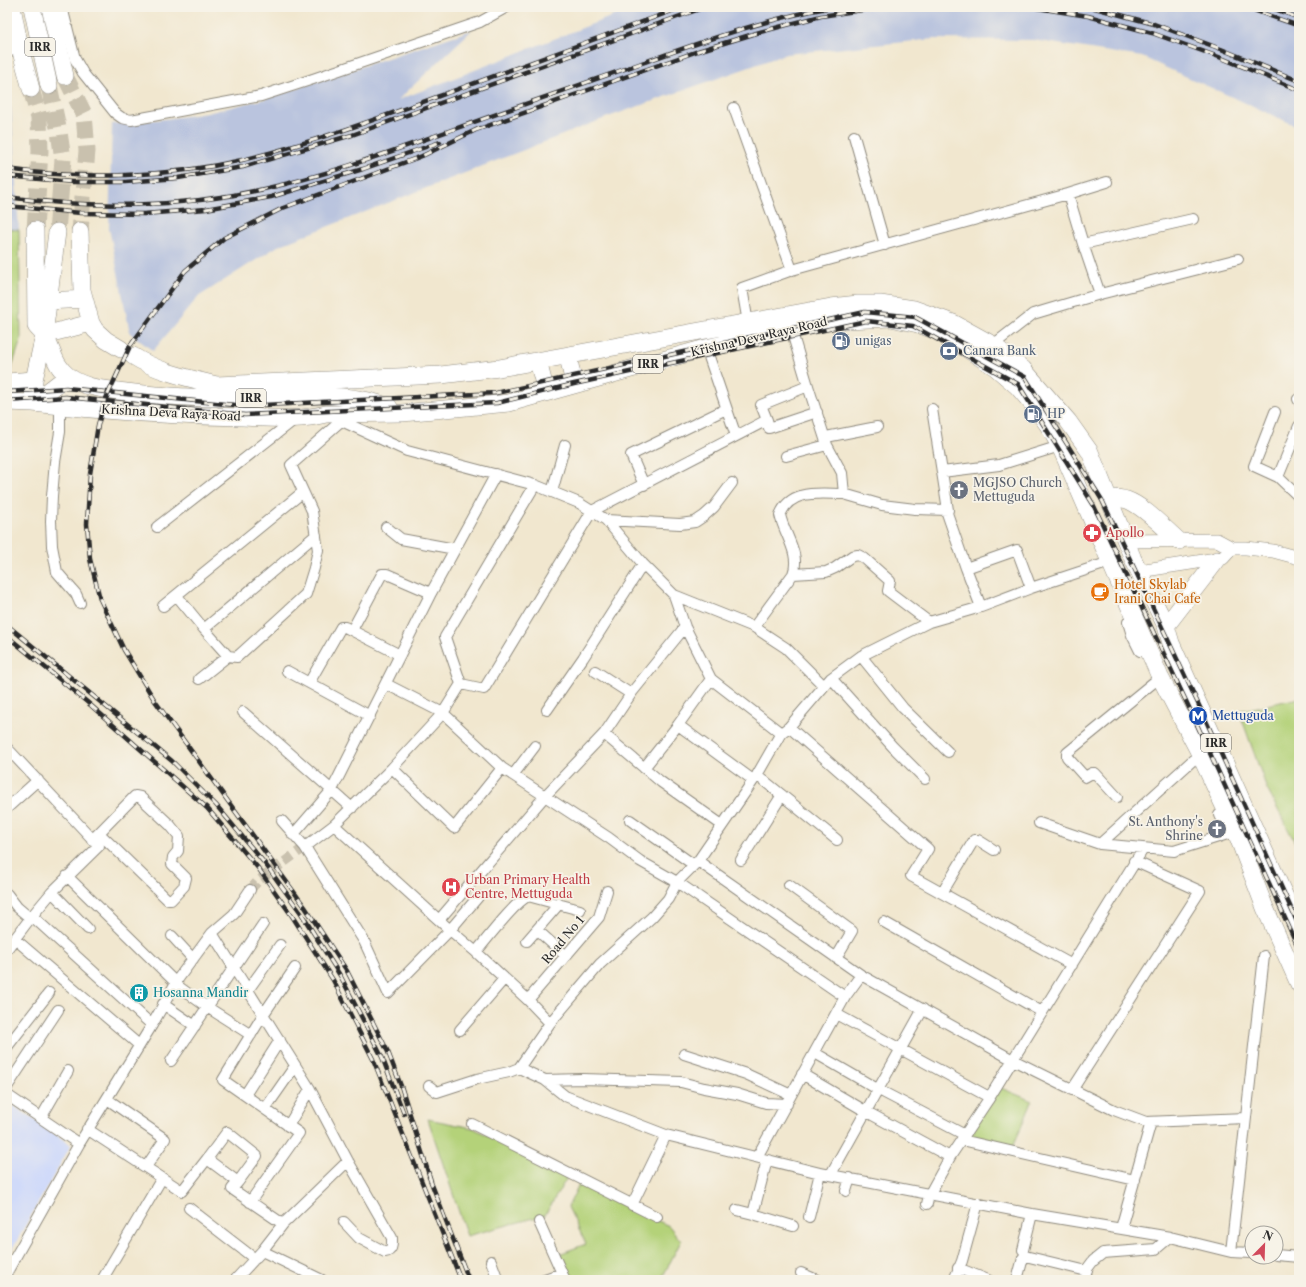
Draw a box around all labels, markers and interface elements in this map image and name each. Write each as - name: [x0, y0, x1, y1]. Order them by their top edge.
- road number: IRR: [25, 38, 55, 56]
- street label: Krishna Deva Raya Road: [689, 313, 829, 360]
- fuel station icon: unigas: [830, 330, 852, 352]
- place label: unigas: [855, 333, 891, 348]
- bank icon: Canara Bank: [938, 340, 960, 362]
- place label: Canara Bank: [963, 343, 1037, 358]
- road number: IRR: [633, 355, 663, 373]
- road number: IRR: [236, 389, 266, 407]
- street label: Krishna Deva Raya Road: [101, 401, 242, 424]
- fuel station icon: HP: [1022, 403, 1044, 425]
- place label: HP: [1047, 406, 1065, 421]
- place label: MGJSO Church Mettuguda: [973, 475, 1063, 504]
- church icon: MGJSO Church Mettuguda: [948, 479, 970, 501]
- pharmacy icon: Apollo: [1081, 522, 1103, 544]
- place label: Apollo: [1105, 525, 1144, 540]
- place label: Hotel Skylab Irani Chai Cafe: [1114, 577, 1201, 606]
- cafe icon: Hotel Skylab Irani Chai Cafe: [1089, 581, 1111, 603]
- metro station icon: Mettuguda: [1187, 705, 1209, 727]
- place label: Mettuguda: [1212, 708, 1274, 723]
- road number: IRR: [1201, 734, 1231, 752]
- place label: St. Anthony's Shrine: [1129, 814, 1203, 843]
- church icon: St. Anthony's Shrine: [1206, 818, 1228, 840]
- place label: Urban Primary Health Centre, Mettuguda: [465, 872, 591, 901]
- hospital icon: Urban Primary Health Centre, Mettuguda: [440, 876, 462, 898]
- street label: Road No 1: [538, 913, 587, 967]
- building icon: Hosanna Mandir: [128, 982, 150, 1004]
- place label: Hosanna Mandir: [153, 985, 248, 1000]
- north arrow: [1244, 1225, 1284, 1265]
- text: N: [1261, 1227, 1275, 1244]

